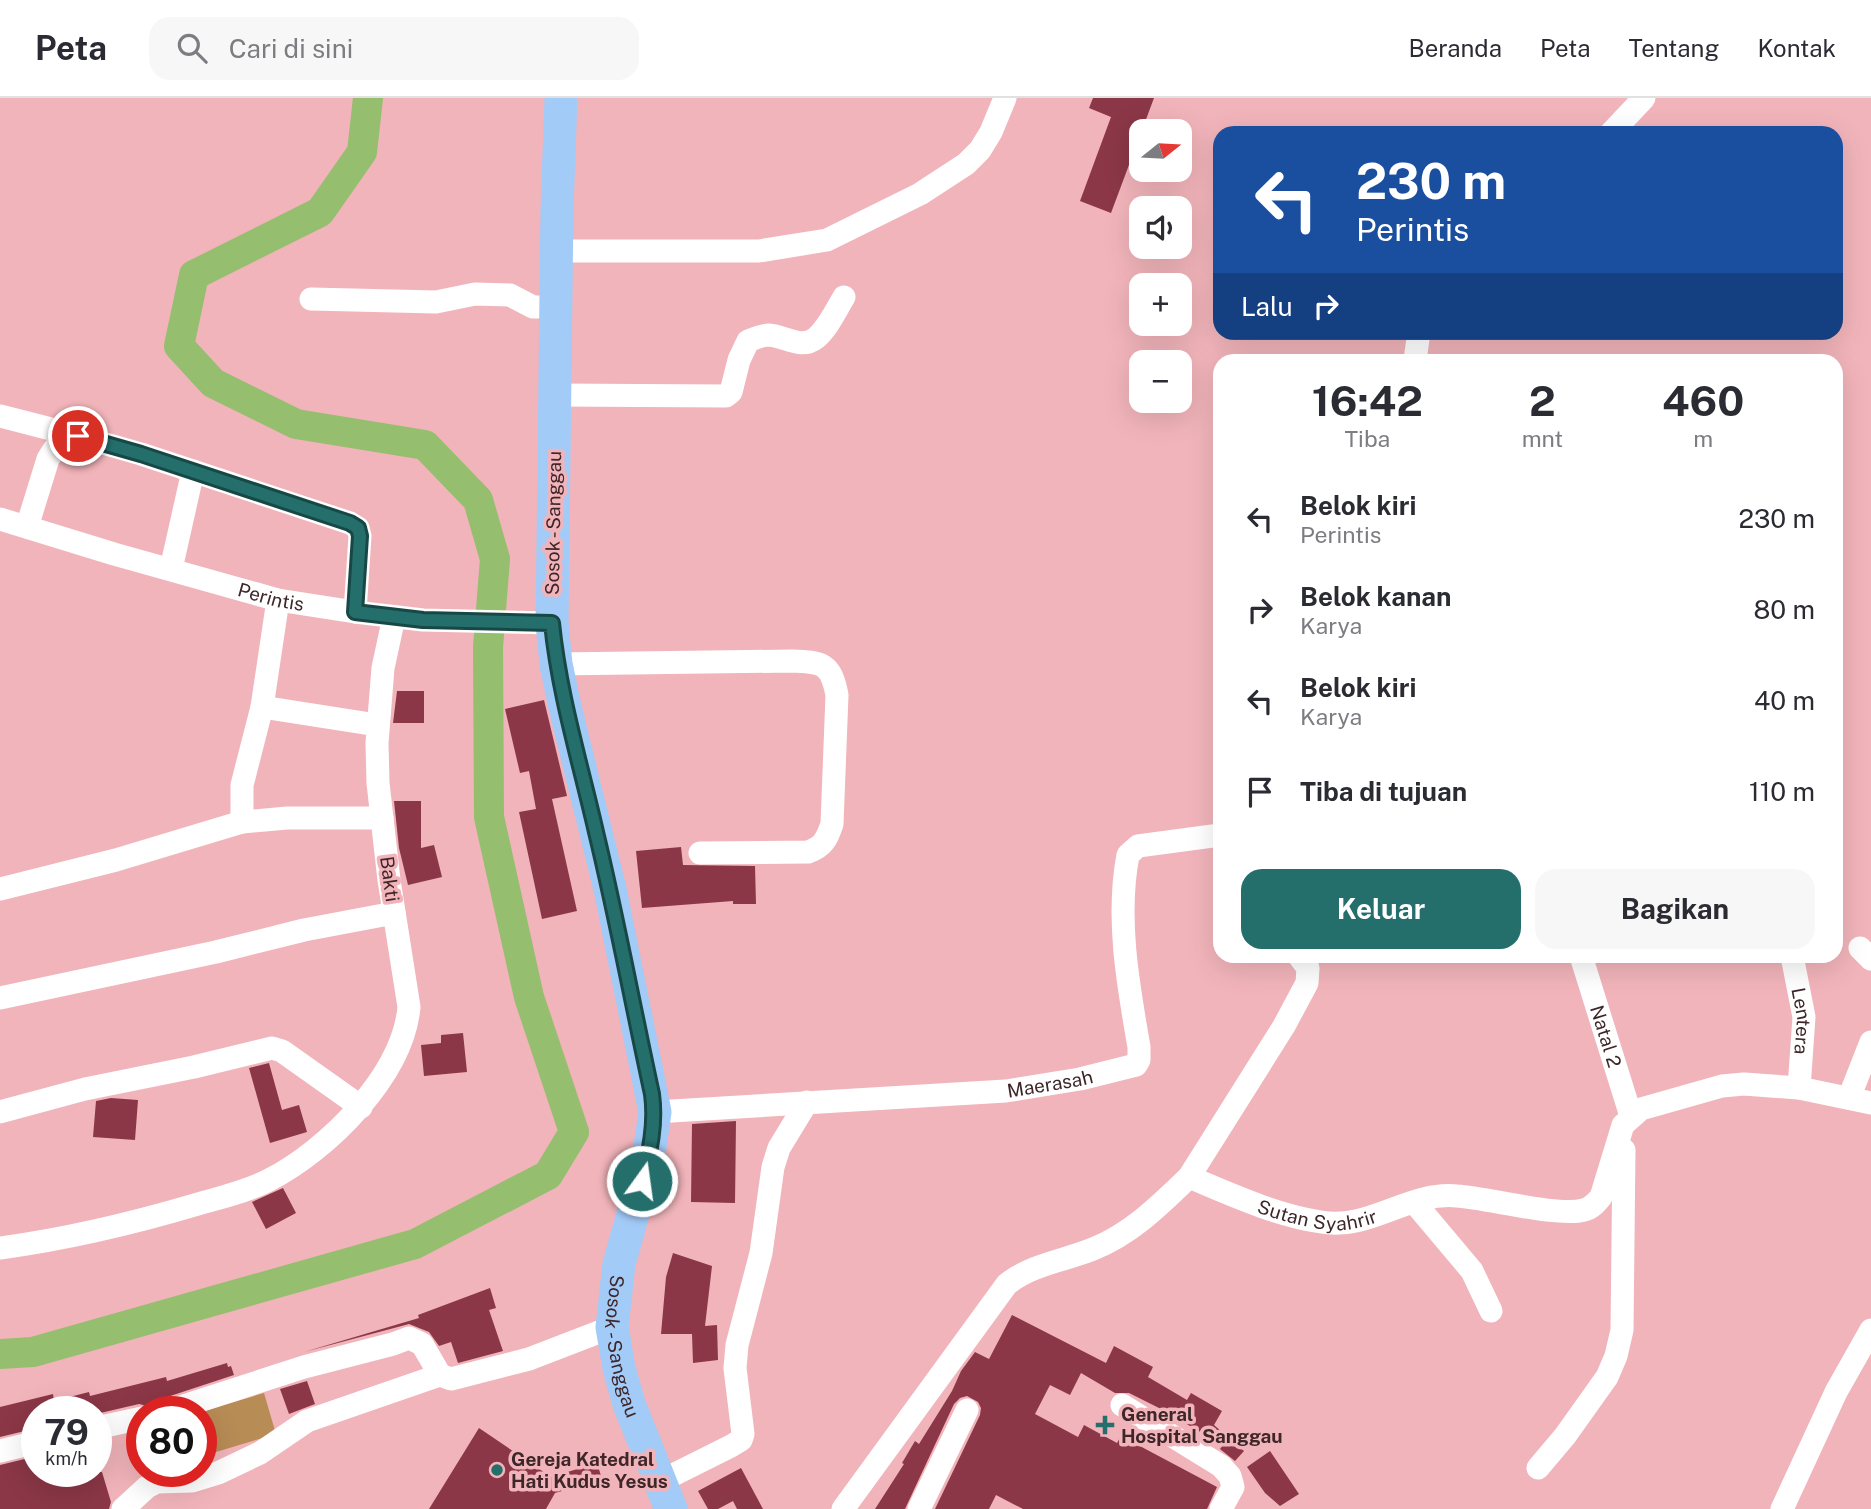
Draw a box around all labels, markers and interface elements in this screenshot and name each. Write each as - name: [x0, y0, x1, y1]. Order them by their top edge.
- search box: [149, 17, 639, 80]
- text: Peta: [35, 29, 107, 67]
- icon: search: [173, 29, 211, 67]
- text: Cari di sini: [229, 33, 353, 64]
- text: Beranda: [1408, 34, 1502, 62]
- text: Peta: [1540, 34, 1591, 62]
- text: Tentang: [1629, 34, 1719, 62]
- text: Kontak: [1757, 34, 1836, 62]
- north arrow: [1129, 119, 1192, 182]
- map controls: [1129, 119, 1192, 413]
- text: 230 m: [1356, 152, 1506, 210]
- icon: left: [1241, 154, 1332, 245]
- button: sound: [1129, 196, 1192, 259]
- text: Perintis: [1356, 211, 1469, 248]
- button: +: [1129, 273, 1192, 336]
- icon: right: [1307, 287, 1345, 325]
- text: Lalu: [1241, 291, 1293, 322]
- button: −: [1129, 350, 1192, 413]
- text: 16:42: [1312, 376, 1423, 425]
- text: 2: [1529, 376, 1556, 425]
- text: 460: [1662, 376, 1744, 425]
- pin: [48, 406, 108, 466]
- icon: arrive: [59, 417, 97, 455]
- text: Tiba: [1344, 425, 1390, 452]
- text: mnt: [1522, 425, 1563, 452]
- text: m: [1693, 425, 1713, 452]
- street label: Sosok - Sanggau: [541, 451, 565, 595]
- text: Belok kiri: [1300, 490, 1416, 521]
- icon: left: [1241, 500, 1279, 538]
- text: 230 m: [1739, 503, 1815, 534]
- text: Perintis: [1300, 521, 1381, 548]
- street label: Perintis: [235, 578, 305, 615]
- text: Belok kanan: [1300, 581, 1451, 612]
- icon: right: [1241, 591, 1279, 629]
- text: 80 m: [1754, 594, 1815, 625]
- text: Karya: [1300, 612, 1362, 639]
- text: Belok kiri: [1300, 672, 1416, 703]
- icon: left: [1241, 682, 1279, 720]
- text: 40 m: [1754, 685, 1815, 716]
- text: Karya: [1300, 703, 1362, 730]
- icon: arrive: [1241, 773, 1279, 811]
- text: Tiba di tujuan: [1300, 776, 1467, 807]
- text: 110 m: [1749, 776, 1815, 807]
- street label: Bakti: [376, 855, 404, 903]
- button: Keluar: [1241, 869, 1521, 949]
- button: Bagikan: [1535, 869, 1815, 949]
- street label: Lentera: [1787, 986, 1815, 1055]
- street label: Natal 2: [1586, 1002, 1626, 1070]
- street label: Maerasah: [1005, 1065, 1095, 1102]
- position arrow: [605, 1144, 679, 1218]
- street label: Sutan Syahrir: [1255, 1195, 1380, 1234]
- street label: Sosok - Sanggau: [601, 1274, 644, 1420]
- speed limit sign: 80: [126, 1396, 217, 1487]
- place label: General Hospital Sanggau: [1121, 1403, 1283, 1447]
- text: 79: [44, 1412, 89, 1453]
- marker: General Hospital Sanggau: [1095, 1415, 1115, 1435]
- text: km/h: [45, 1448, 88, 1469]
- place label: Gereja Katedral Hati Kudus Yesus: [511, 1448, 668, 1492]
- marker: Gereja Katedral Hati Kudus Yesus: [489, 1462, 505, 1478]

